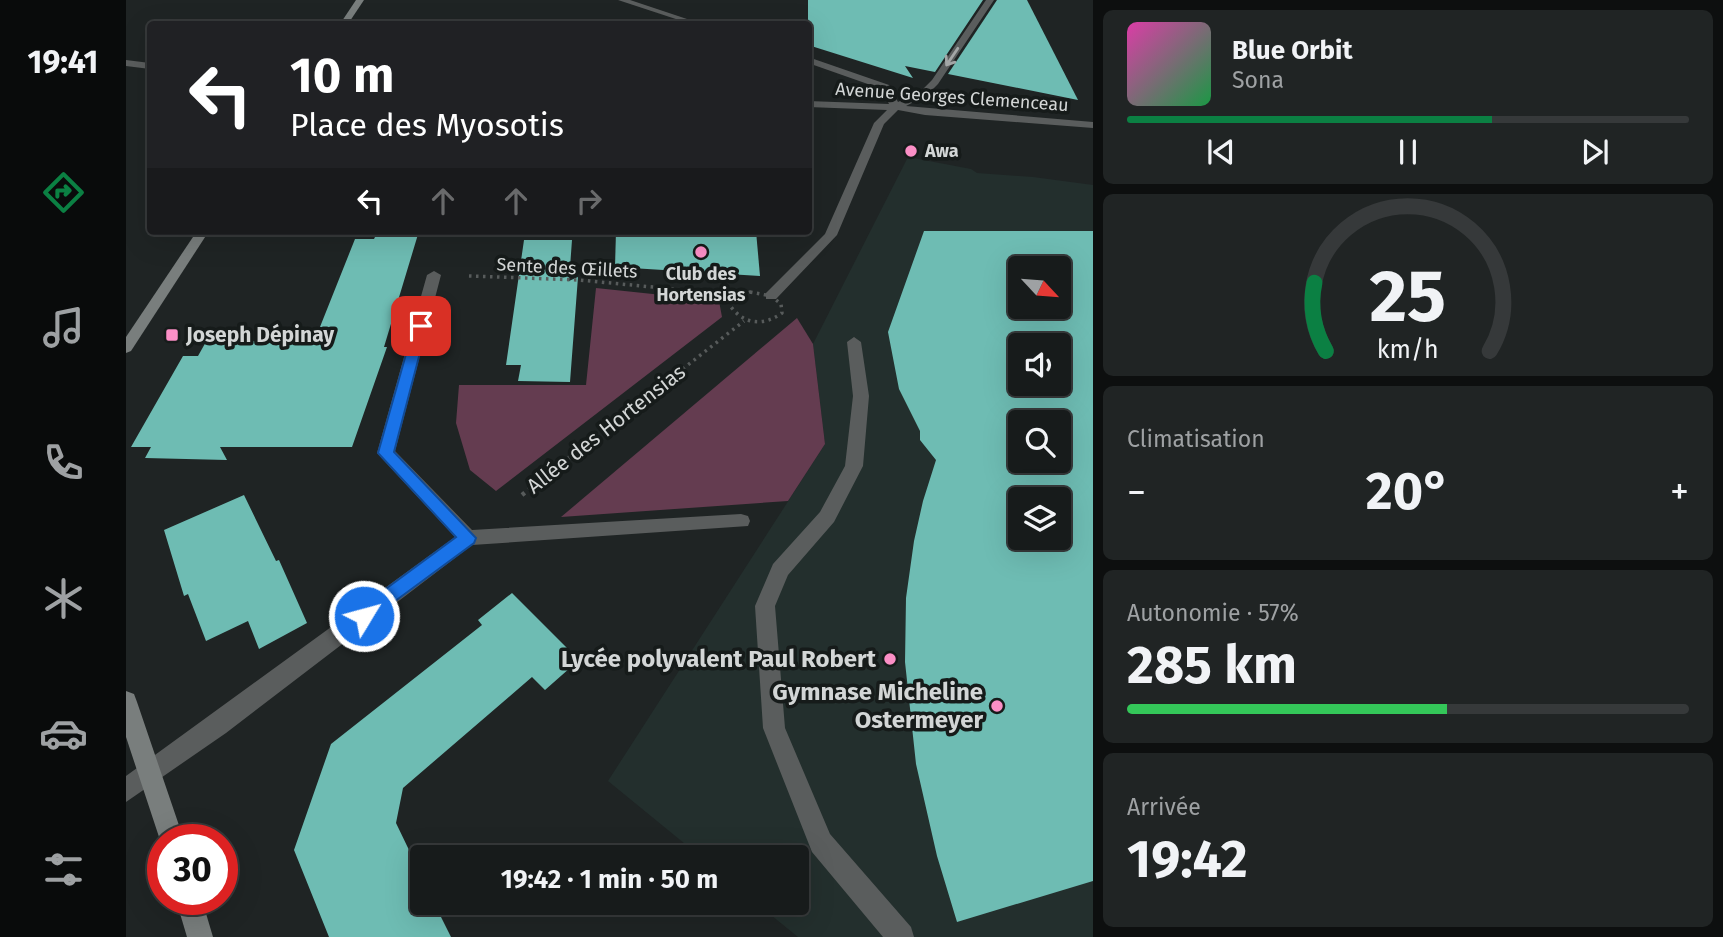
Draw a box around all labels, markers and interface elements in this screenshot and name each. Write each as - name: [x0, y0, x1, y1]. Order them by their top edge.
- text: Blue Orbit: [1232, 35, 1352, 66]
- text: 19:41: [28, 43, 98, 81]
- text: 10 m: [290, 46, 394, 105]
- one-way arrow: [945, 47, 959, 66]
- icon: left: [175, 49, 266, 140]
- text: Sona: [1232, 66, 1284, 94]
- street label: Avenue Georges Clemenceau: [835, 78, 1069, 116]
- text: Place des Myosotis: [290, 106, 564, 144]
- icon: previous: [1202, 133, 1240, 171]
- icon: pause: [1389, 133, 1427, 171]
- icon: next: [1576, 133, 1614, 171]
- place label: Awa: [924, 140, 959, 162]
- marker: Awa: [903, 143, 919, 159]
- icon: directions: [39, 168, 88, 217]
- icon: left: [351, 182, 389, 220]
- icon: ahead: [424, 182, 462, 220]
- icon: ahead: [497, 182, 535, 220]
- icon: right: [570, 182, 608, 220]
- marker: Club des Hortensias: [693, 244, 709, 260]
- street label: Sente des Œillets: [496, 253, 638, 283]
- text: 25: [1370, 253, 1446, 340]
- north arrow: [1008, 256, 1071, 318]
- map controls: [1008, 256, 1071, 550]
- place label: Club des Hortensias: [657, 263, 746, 306]
- pin: [391, 296, 451, 356]
- icon: music: [39, 303, 88, 352]
- icon: arrive: [402, 307, 440, 345]
- place label: Joseph Dépinay: [185, 322, 334, 348]
- marker: Joseph Dépinay: [164, 327, 180, 343]
- button: sound: [1008, 333, 1071, 396]
- text: km/h: [1377, 335, 1439, 365]
- street label: Allée des Hortensias: [521, 359, 691, 499]
- button: search: [1008, 410, 1071, 473]
- text: Climatisation: [1127, 425, 1265, 453]
- icon: phone: [39, 438, 88, 487]
- text: 20°: [1366, 460, 1450, 523]
- text: −: [1127, 469, 1146, 515]
- text: +: [1670, 469, 1689, 515]
- button: layers: [1008, 487, 1071, 550]
- icon: climate: [39, 574, 88, 623]
- position arrow: [327, 579, 401, 653]
- text: Autonomie · 57%: [1127, 599, 1299, 627]
- text: 285 km: [1127, 634, 1297, 697]
- place label: Lycée polyvalent Paul Robert: [561, 645, 877, 673]
- marker: Lycée polyvalent Paul Robert: [882, 651, 898, 667]
- place label: Gymnase Micheline Ostermeyer: [772, 678, 983, 734]
- marker: Gymnase Micheline Ostermeyer: [989, 698, 1005, 714]
- icon: car: [39, 709, 88, 758]
- text: Arrivée: [1127, 793, 1201, 821]
- speed limit sign: 30: [147, 824, 238, 915]
- text: 19:42: [1127, 828, 1248, 891]
- icon: filters: [39, 845, 88, 894]
- text: 19:42 · 1 min · 50 m: [501, 864, 718, 895]

